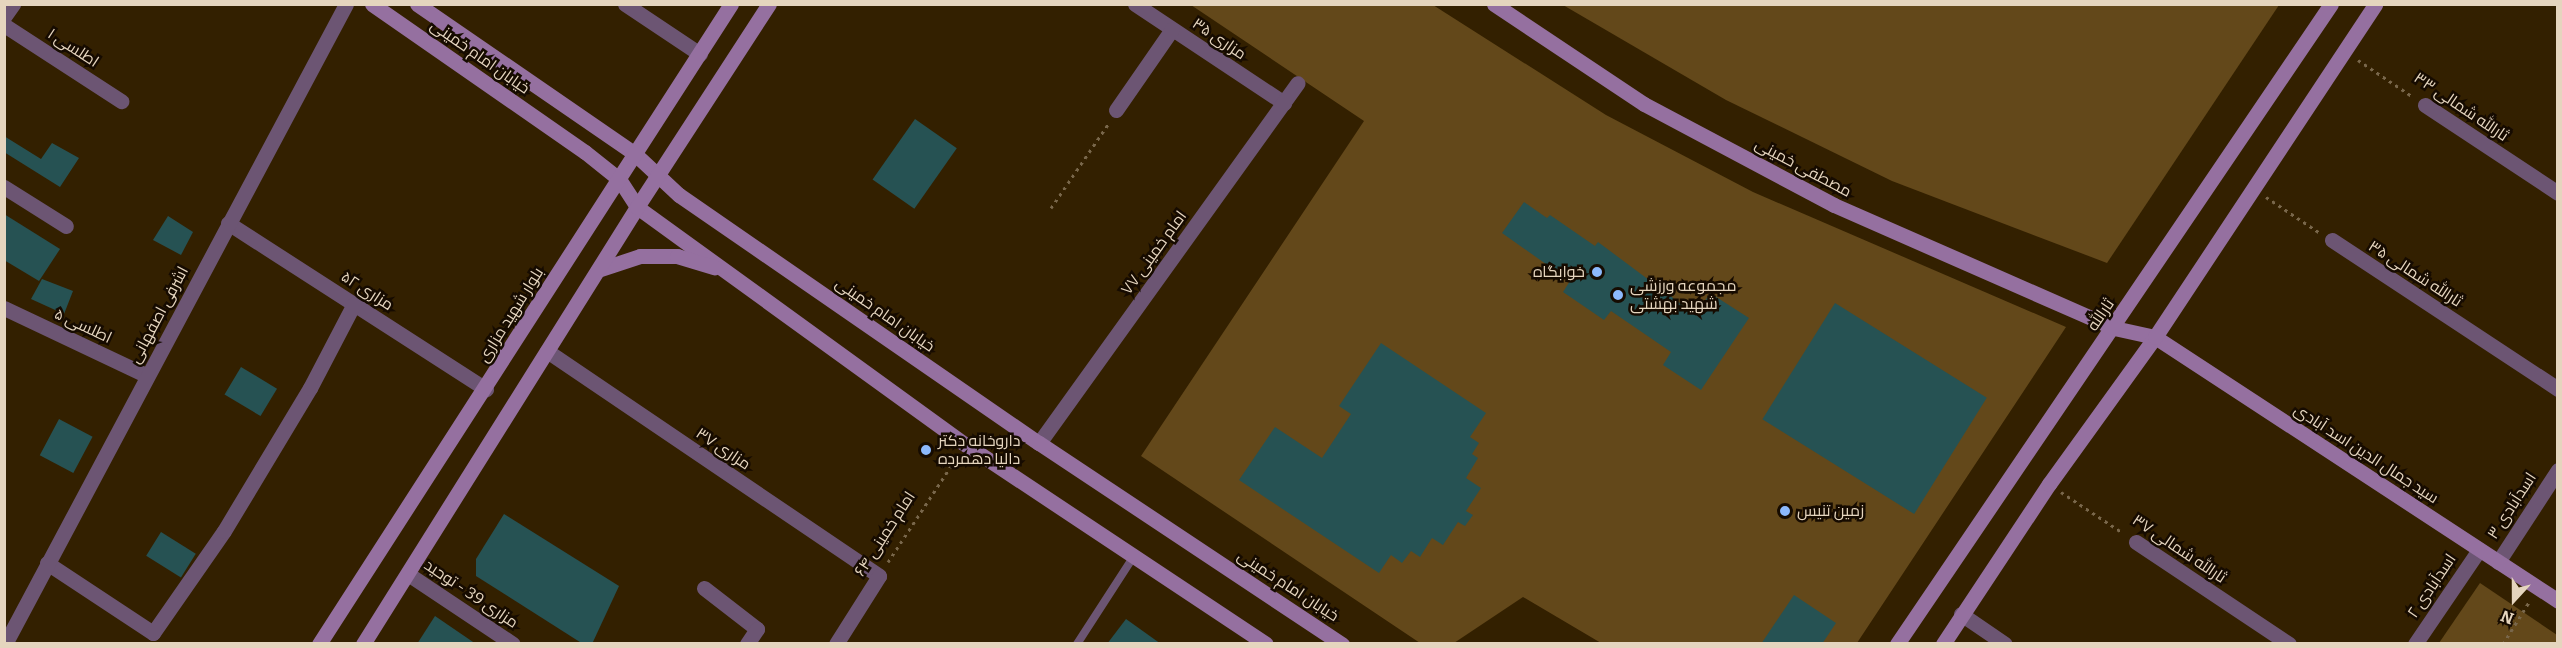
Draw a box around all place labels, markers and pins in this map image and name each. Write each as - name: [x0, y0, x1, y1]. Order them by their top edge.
- place label: خوابگاه: [1533, 262, 1585, 282]
- marker: خوابگاه: [1590, 265, 1604, 279]
- place label: مجموعه ورزشی شهید بهشتی: [1630, 276, 1736, 314]
- marker: مجموعه ورزشی شهید بهشتی: [1611, 288, 1625, 302]
- place label: داروخانه دکتر دالیا دهمرده: [938, 431, 1021, 469]
- marker: داروخانه دکتر دالیا دهمرده: [919, 443, 933, 457]
- place label: زمین تنیس: [1797, 501, 1864, 521]
- marker: زمین تنیس: [1778, 504, 1792, 518]

